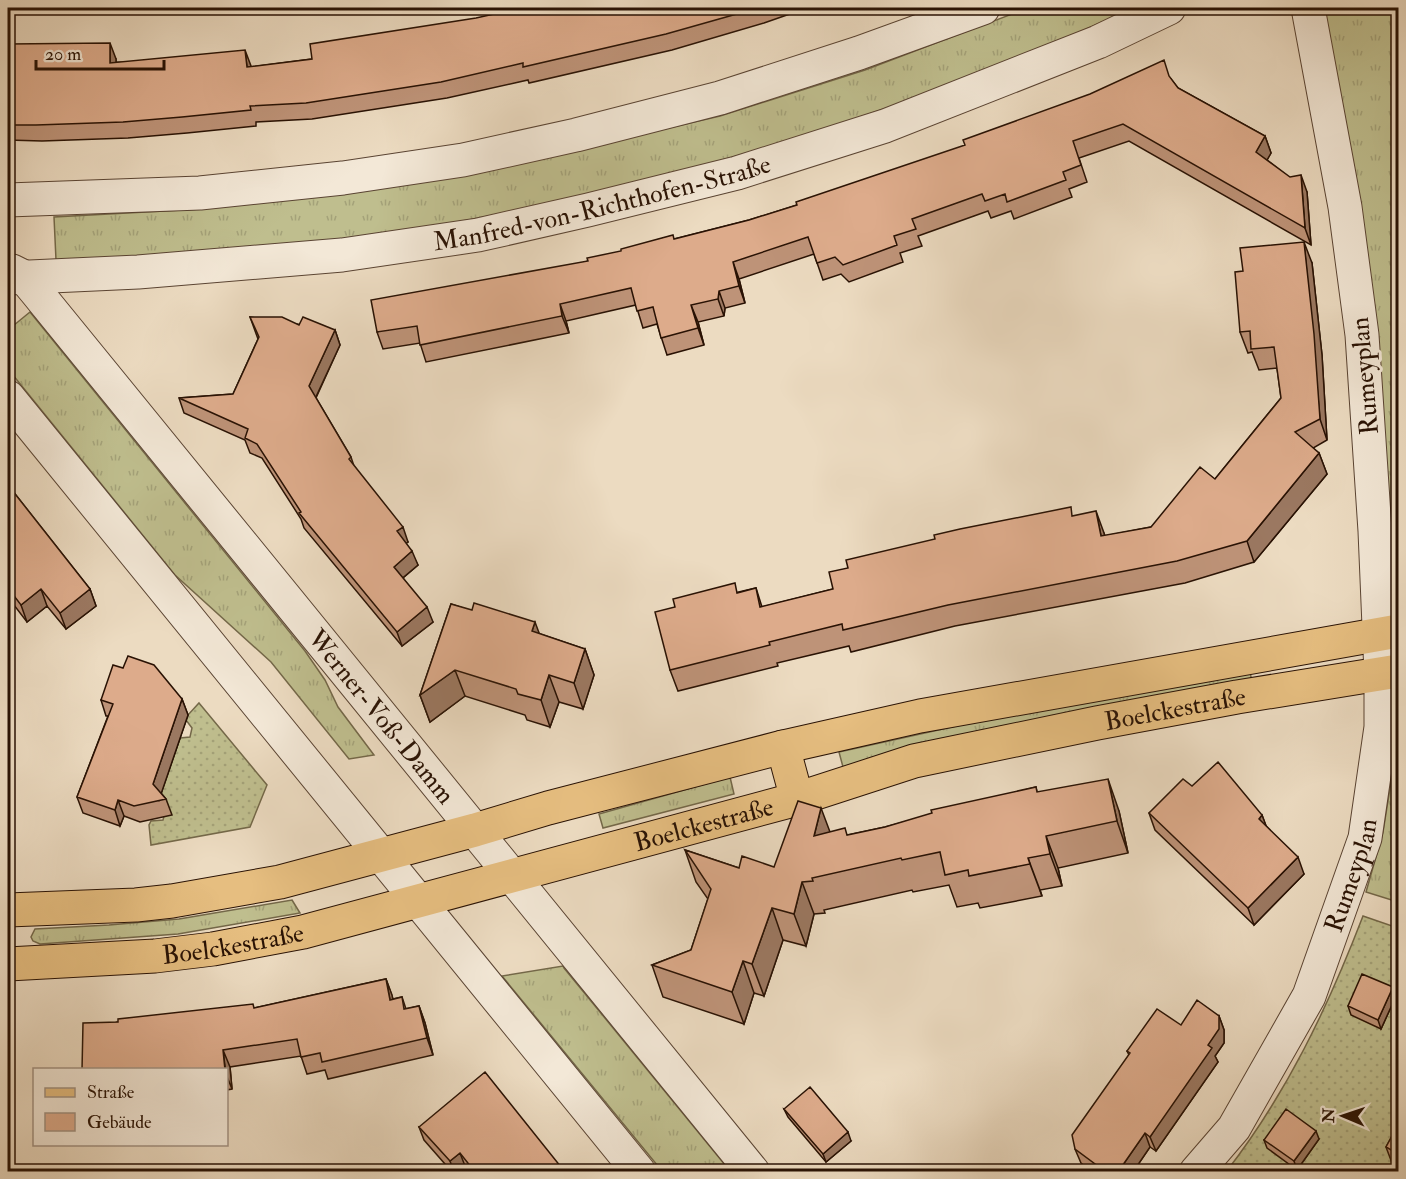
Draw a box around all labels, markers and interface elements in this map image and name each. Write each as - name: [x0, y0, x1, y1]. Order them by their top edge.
- scale bar: [36, 33, 164, 71]
- text: 20 m: [45, 43, 81, 66]
- street label: Manfred-von-Richthofen-Straße: [431, 148, 775, 258]
- street label: Rumeyplan: [1344, 316, 1387, 436]
- street label: Werner-Voß-Damm: [300, 622, 462, 811]
- street label: Boelckestraße: [1102, 681, 1248, 738]
- street label: Boelckestraße: [631, 791, 777, 859]
- street label: Rumeyplan: [1318, 817, 1385, 937]
- street label: Boelckestraße: [160, 917, 307, 972]
- legend: [33, 1068, 228, 1146]
- text: Straße: [87, 1081, 135, 1104]
- north arrow: [1313, 1086, 1373, 1146]
- text: N: [1319, 1107, 1339, 1124]
- text: Gebäude: [87, 1111, 152, 1134]

